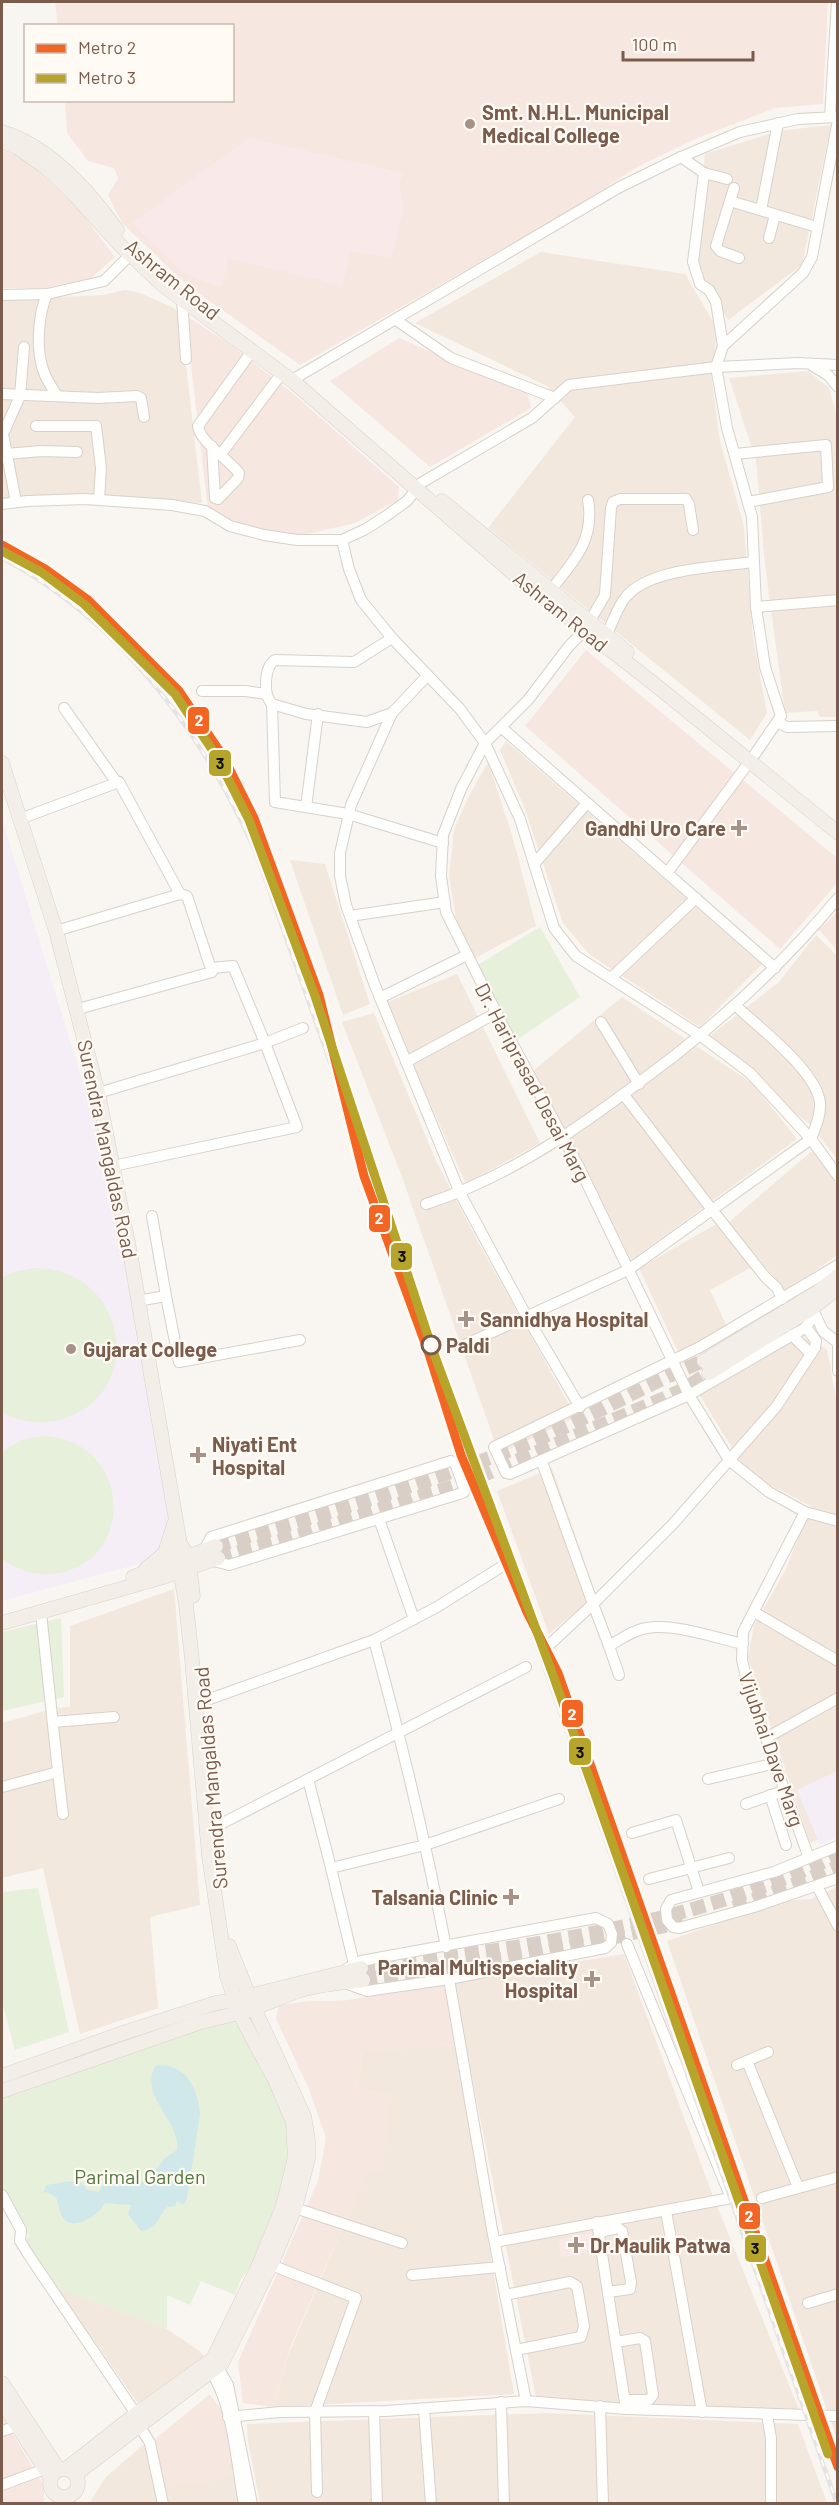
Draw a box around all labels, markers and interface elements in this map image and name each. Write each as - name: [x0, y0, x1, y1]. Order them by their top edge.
- legend: [24, 24, 234, 102]
- scale bar: [623, 24, 754, 62]
- text: 100 m: [632, 33, 677, 55]
- text: Metro 2: [78, 36, 136, 58]
- text: Metro 3: [78, 66, 136, 88]
- place label: Smt. N.H.L. Municipal Medical College: [482, 100, 669, 147]
- marker: Smt. N.H.L. Municipal Medical College: [463, 117, 477, 131]
- street label: Ashram Road: [121, 234, 225, 324]
- street label: Ashram Road: [509, 566, 613, 656]
- line badge: 2: [187, 706, 210, 735]
- text: 2: [195, 710, 204, 729]
- line badge: 3: [208, 749, 232, 777]
- text: 3: [216, 753, 224, 772]
- place label: Gandhi Uro Care: [585, 816, 726, 840]
- marker: Gandhi Uro Care: [730, 819, 748, 837]
- street label: Dr. Hariprasad Desai Marg: [470, 979, 596, 1185]
- street label: Surendra Mangaldas Road: [73, 1037, 143, 1261]
- line badge: 2: [368, 1204, 391, 1233]
- text: 2: [375, 1208, 384, 1227]
- line badge: 3: [390, 1242, 413, 1271]
- text: 3: [398, 1246, 406, 1265]
- place label: Sannidhya Hospital: [480, 1307, 648, 1331]
- marker: Sannidhya Hospital: [457, 1310, 475, 1328]
- place label: Paldi: [446, 1333, 490, 1357]
- marker: Paldi: [421, 1335, 441, 1355]
- place label: Gujarat College: [83, 1337, 217, 1361]
- marker: Gujarat College: [64, 1342, 78, 1356]
- place label: Niyati Ent Hospital: [212, 1432, 297, 1479]
- marker: Niyati Ent Hospital: [189, 1446, 207, 1464]
- street label: Surendra Mangaldas Road: [188, 1666, 232, 1890]
- street label: Vijubhai Dave Marg: [734, 1669, 810, 1829]
- line badge: 2: [561, 1699, 584, 1728]
- text: 2: [568, 1704, 577, 1723]
- line badge: 3: [568, 1737, 592, 1766]
- text: 3: [576, 1742, 584, 1761]
- place label: Talsania Clinic: [371, 1885, 498, 1909]
- marker: Talsania Clinic: [502, 1888, 520, 1906]
- place label: Parimal Multispeciality Hospital: [378, 1955, 578, 2002]
- marker: Parimal Multispeciality Hospital: [583, 1970, 601, 1988]
- park label: Parimal Garden: [74, 2164, 206, 2188]
- line badge: 2: [738, 2202, 761, 2230]
- text: 2: [745, 2206, 754, 2225]
- place label: Dr.Maulik Patwa: [590, 2233, 730, 2257]
- line badge: 3: [744, 2234, 767, 2263]
- marker: Dr.Maulik Patwa: [567, 2236, 585, 2254]
- text: 3: [751, 2238, 759, 2257]

